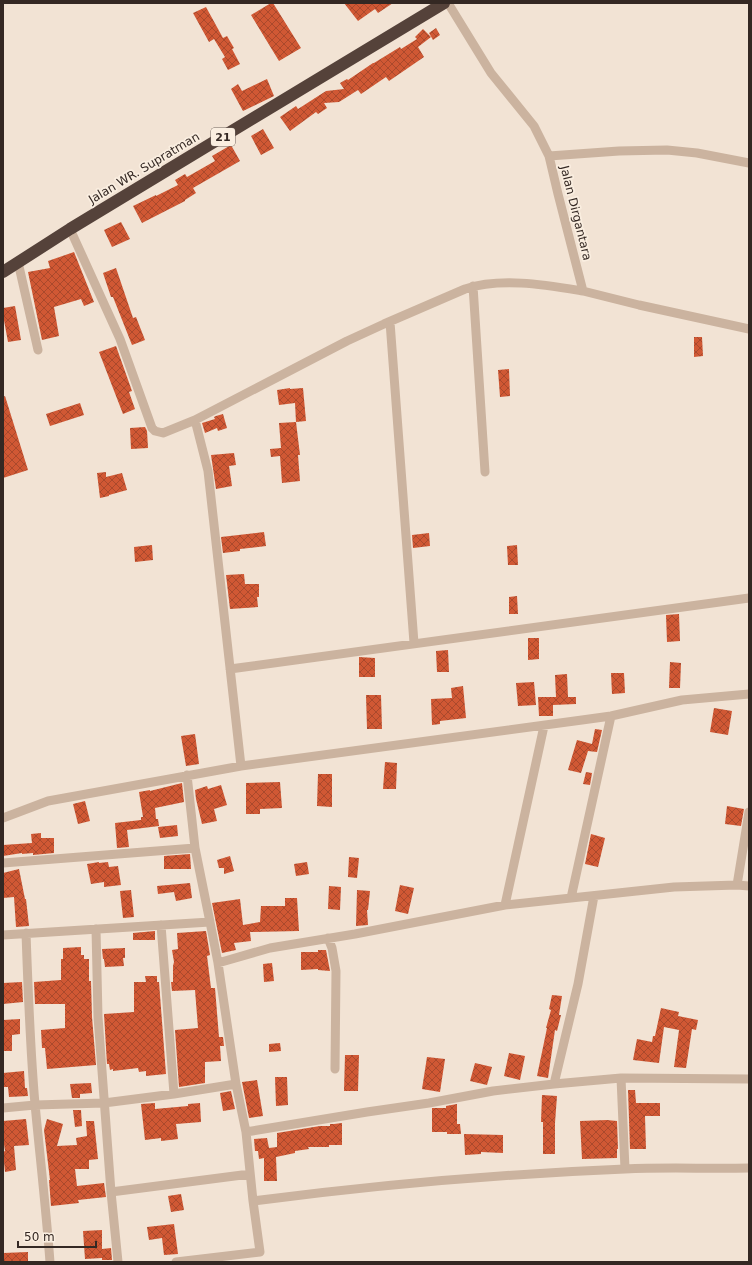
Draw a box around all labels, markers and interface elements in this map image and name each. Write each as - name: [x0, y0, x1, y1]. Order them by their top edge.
- road number: 21: [211, 128, 235, 146]
- street label: Jalan WR. Supratman: [85, 129, 202, 207]
- street label: Jalan Dirgantara: [557, 163, 595, 262]
- scale bar: [18, 1223, 96, 1249]
- text: 50 m: [24, 1230, 55, 1244]

